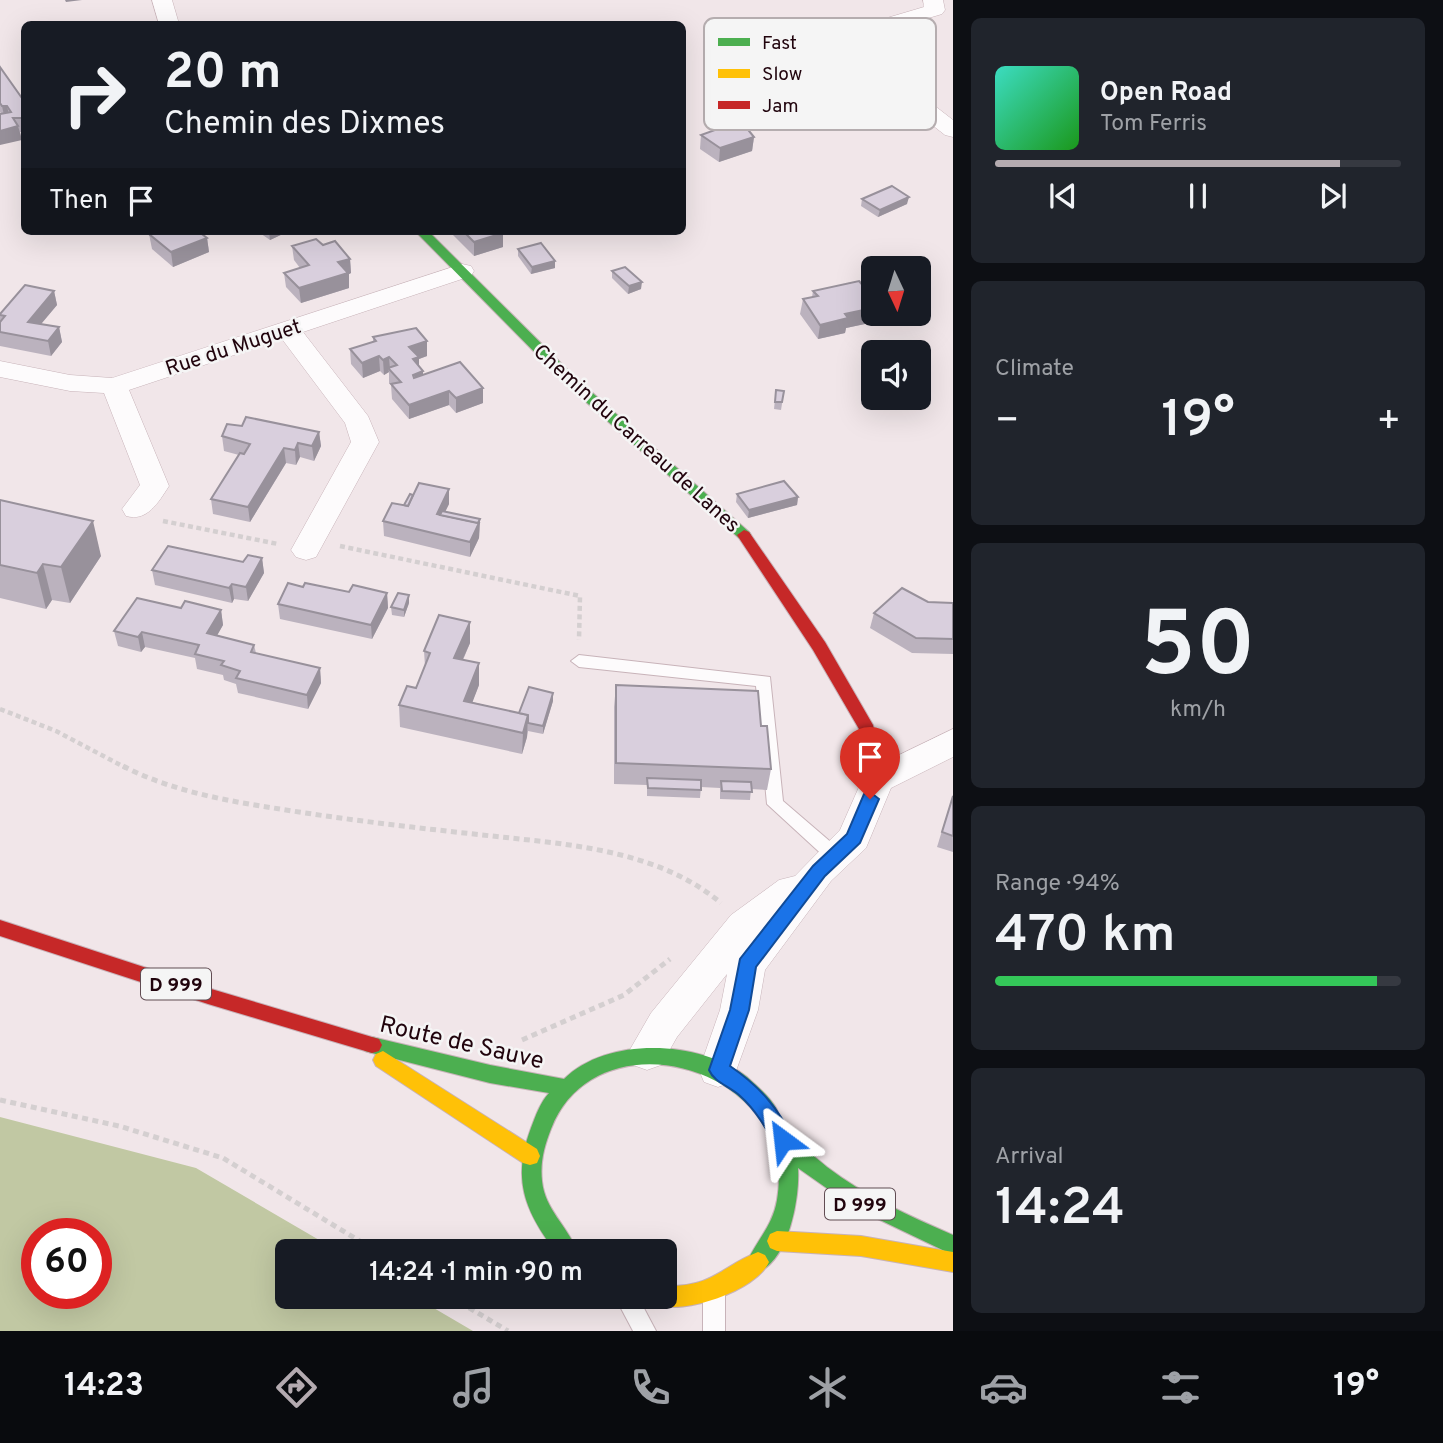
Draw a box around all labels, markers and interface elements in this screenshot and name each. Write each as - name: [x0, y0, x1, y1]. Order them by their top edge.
- legend: [704, 18, 936, 130]
- text: Fast: [762, 32, 797, 56]
- text: 20 m: [164, 44, 281, 106]
- icon: right: [49, 49, 140, 140]
- text: Slow: [762, 63, 802, 87]
- text: Open Road: [1100, 77, 1232, 110]
- text: Jam: [762, 95, 799, 119]
- text: Chemin des Dixmes: [164, 105, 445, 145]
- text: Tom Ferris: [1100, 110, 1207, 139]
- icon: previous: [1044, 177, 1082, 215]
- icon: pause: [1179, 177, 1217, 215]
- icon: next: [1314, 177, 1352, 215]
- icon: arrive: [122, 182, 160, 220]
- text: Then: [49, 185, 108, 218]
- north arrow: [861, 256, 931, 326]
- map controls: [861, 256, 931, 410]
- street label: Rue du Muguet: [162, 314, 305, 383]
- street label: Chemin du Carreau de Lanes: [527, 339, 745, 539]
- button: sound: [861, 340, 931, 410]
- text: Climate: [995, 355, 1074, 384]
- text: 19°: [1161, 389, 1235, 455]
- text: −: [995, 398, 1020, 447]
- text: +: [1376, 398, 1401, 447]
- text: 50: [1140, 593, 1256, 708]
- text: km/h: [1170, 696, 1226, 725]
- pin: [840, 727, 900, 799]
- icon: arrive: [851, 738, 889, 776]
- text: Range · 94%: [995, 870, 1120, 899]
- text: 470 km: [995, 904, 1176, 970]
- road number: D 999: [141, 968, 211, 1000]
- street label: Route de Sauve: [377, 1010, 547, 1077]
- position arrow: [746, 1103, 820, 1177]
- text: Arrival: [995, 1143, 1064, 1172]
- text: 14:24: [995, 1177, 1125, 1243]
- road number: D 999: [825, 1188, 895, 1220]
- speed limit sign: 60: [21, 1218, 112, 1309]
- text: 14:24 · 1 min · 90 m: [369, 1257, 583, 1290]
- icon: directions: [272, 1363, 321, 1412]
- icon: music: [449, 1363, 498, 1412]
- icon: phone: [626, 1363, 675, 1412]
- icon: climate: [803, 1363, 852, 1412]
- icon: car: [979, 1363, 1028, 1412]
- icon: filters: [1156, 1363, 1205, 1412]
- text: 14:23: [64, 1367, 144, 1407]
- text: 19°: [1333, 1367, 1379, 1407]

